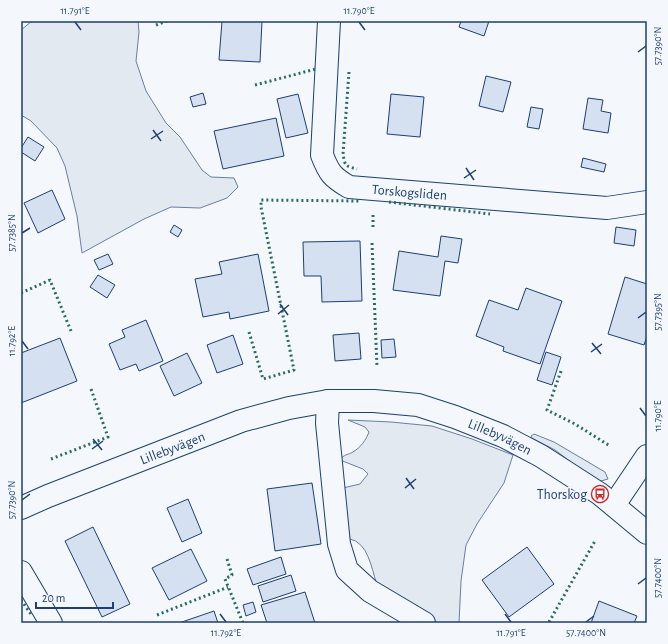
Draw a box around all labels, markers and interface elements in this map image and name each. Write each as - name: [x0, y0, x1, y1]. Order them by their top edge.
- text: 11.791°E: [60, 6, 90, 16]
- text: 11.790°E: [343, 6, 375, 16]
- text: 57.7390°N: [653, 27, 663, 65]
- street label: Torskogsliden: [371, 183, 448, 203]
- text: 57.7385°N: [7, 214, 17, 252]
- text: 57.7395°N: [653, 293, 663, 331]
- text: 11.792°E: [7, 326, 17, 356]
- text: 11.790°E: [653, 400, 663, 432]
- street label: Lillebyvägen: [466, 417, 534, 458]
- street label: Lillebyvägen: [138, 430, 207, 467]
- text: 57.7390°N: [7, 481, 17, 519]
- bus stop icon: Thorskog: [590, 484, 610, 504]
- place label: Thorskog: [537, 488, 587, 502]
- text: 57.7400°N: [653, 558, 663, 598]
- scale bar: [36, 584, 113, 610]
- text: 20 m: [42, 592, 65, 604]
- text: 11.792°E: [211, 628, 241, 638]
- text: 11.791°E: [496, 628, 526, 638]
- text: 57.7400°N: [566, 628, 606, 638]

